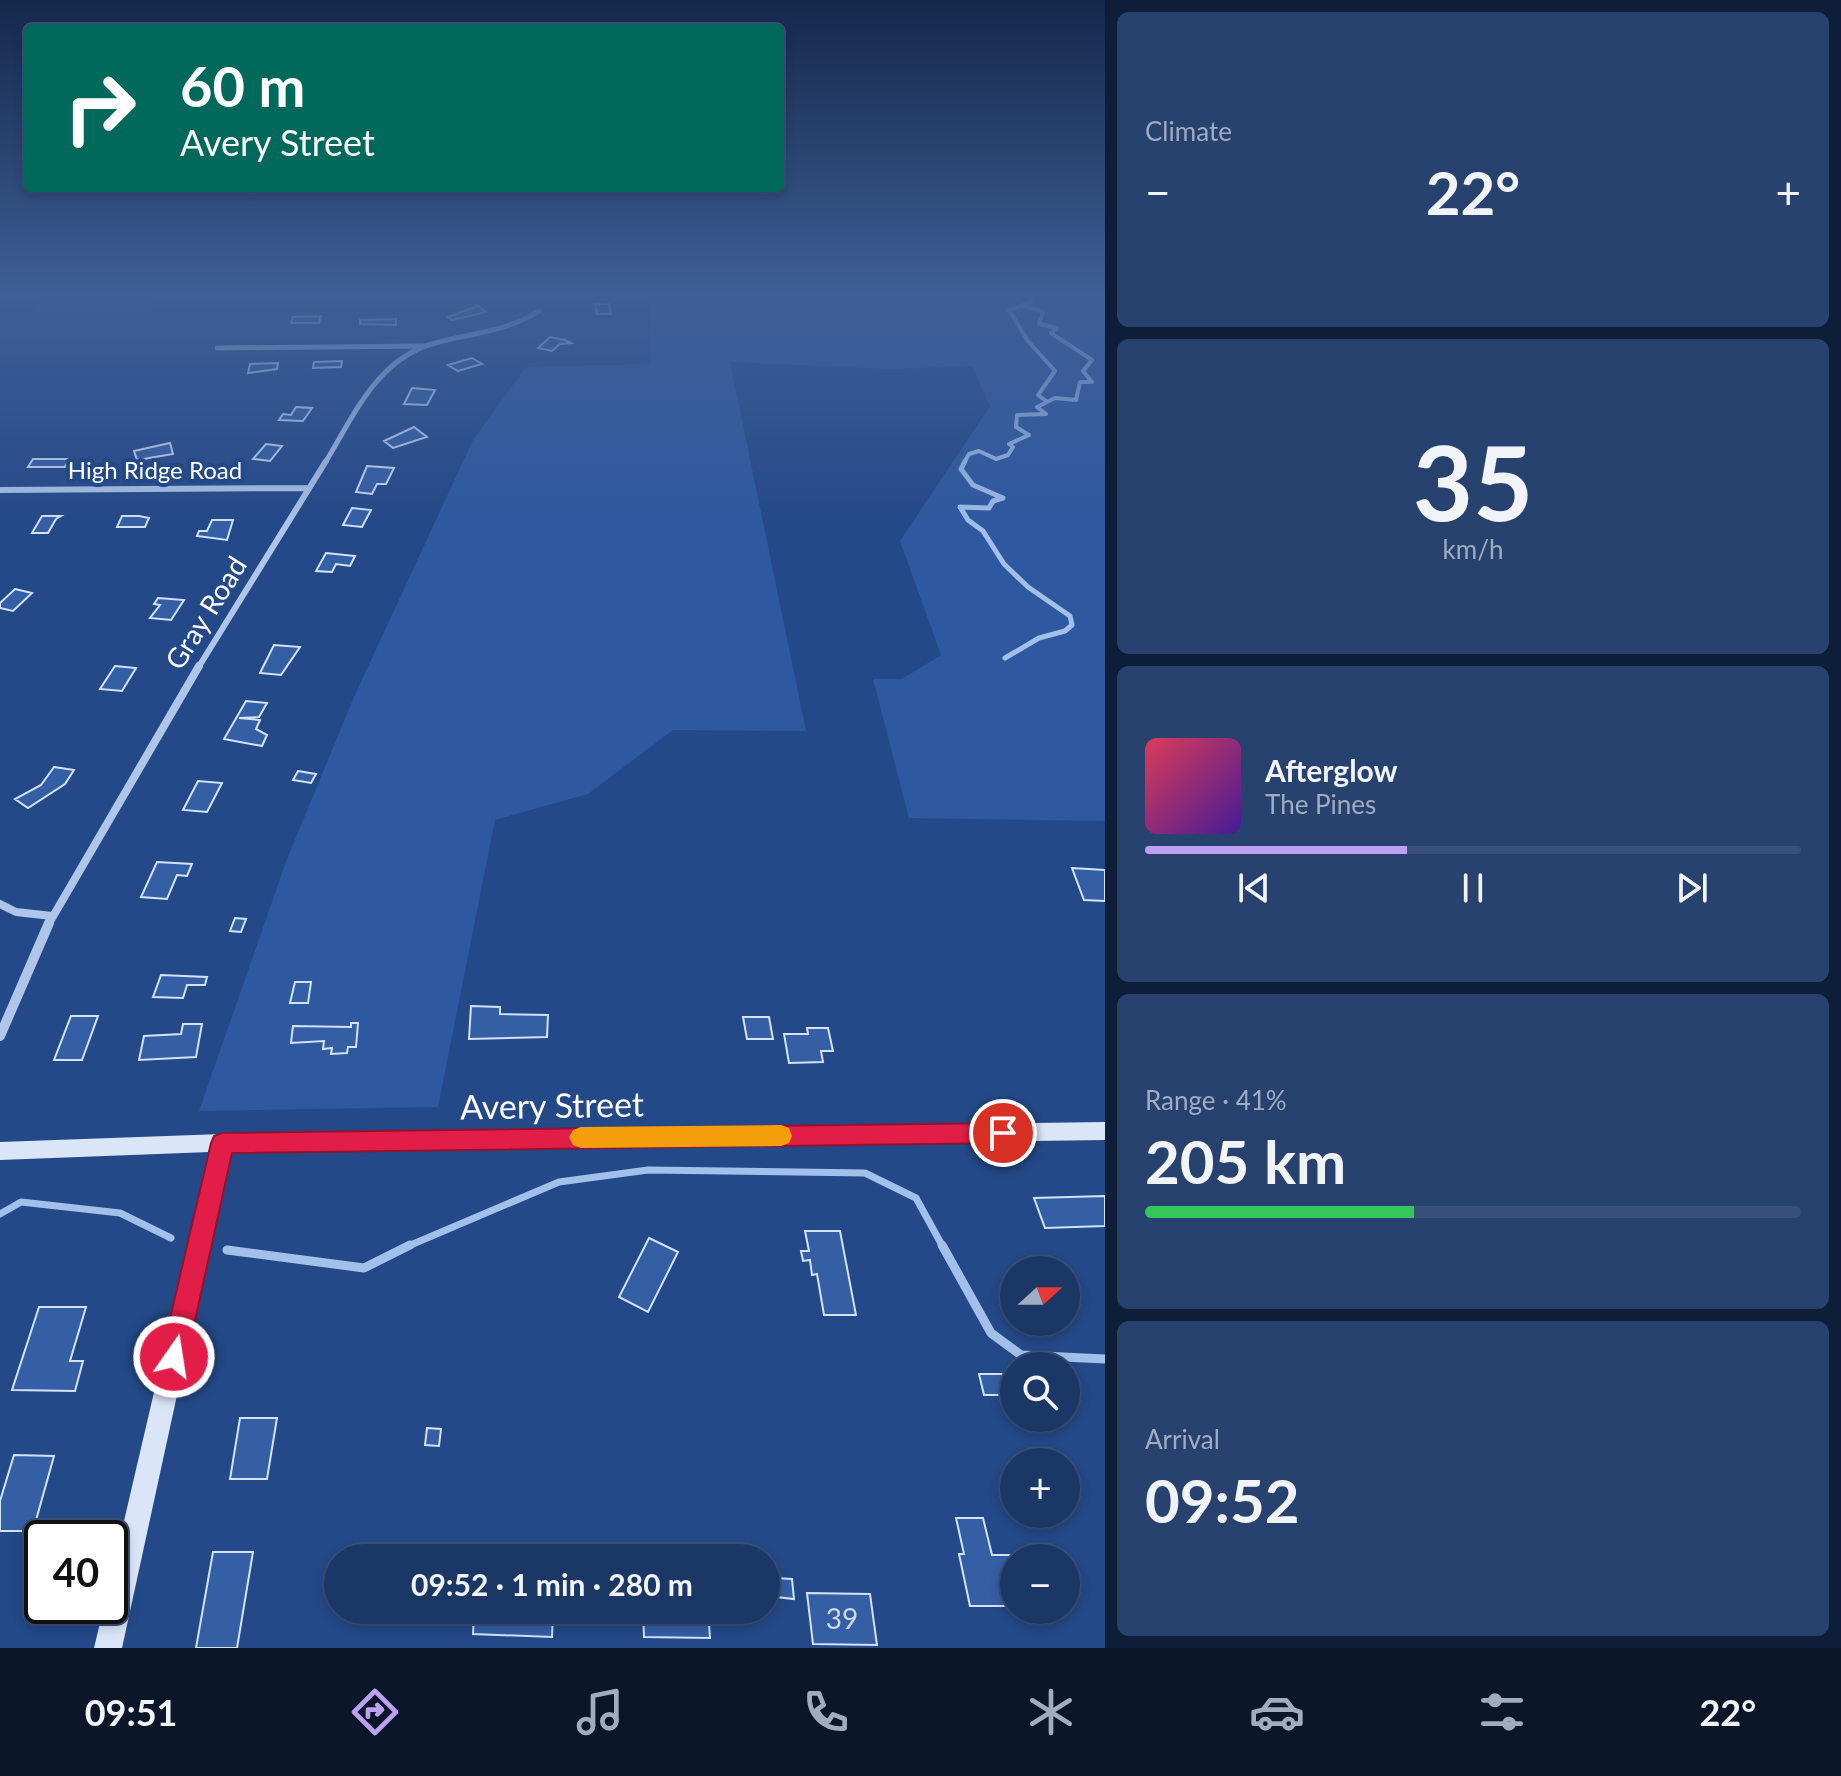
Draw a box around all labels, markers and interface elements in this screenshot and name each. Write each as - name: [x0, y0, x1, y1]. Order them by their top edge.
- text: 60 m: [180, 52, 305, 119]
- icon: right: [48, 56, 152, 160]
- text: Climate: [1145, 115, 1232, 147]
- text: Avery Street: [180, 120, 375, 164]
- text: 22°: [1426, 156, 1520, 228]
- text: −: [1145, 166, 1171, 218]
- text: +: [1775, 166, 1801, 218]
- text: 35: [1413, 418, 1533, 543]
- street label: High Ridge Road: [68, 455, 242, 484]
- text: km/h: [1443, 533, 1503, 565]
- street label: Gray Road: [157, 550, 253, 675]
- text: Afterglow: [1265, 752, 1398, 788]
- text: The Pines: [1265, 788, 1376, 820]
- icon: previous: [1232, 866, 1276, 910]
- icon: pause: [1451, 866, 1495, 910]
- icon: next: [1670, 866, 1714, 910]
- street label: Avery Street: [460, 1082, 644, 1127]
- text: Range · 41%: [1145, 1084, 1287, 1116]
- pin: [969, 1099, 1037, 1167]
- icon: arrive: [981, 1111, 1025, 1155]
- text: 205 km: [1145, 1125, 1346, 1197]
- north arrow: [1000, 1256, 1080, 1336]
- map controls: [1000, 1256, 1080, 1624]
- position arrow: [132, 1315, 216, 1399]
- button: search: [1000, 1352, 1080, 1432]
- text: Arrival: [1145, 1423, 1220, 1455]
- button: +: [1000, 1448, 1080, 1528]
- text: 09:52: [1145, 1464, 1300, 1536]
- speed limit sign: 40: [24, 1520, 128, 1624]
- button: −: [1000, 1544, 1080, 1624]
- text: 09:52 · 1 min · 280 m: [411, 1566, 693, 1602]
- house number: 39: [826, 1601, 858, 1635]
- icon: directions: [347, 1684, 403, 1740]
- icon: music: [572, 1684, 628, 1740]
- icon: phone: [798, 1684, 854, 1740]
- icon: climate: [1023, 1684, 1079, 1740]
- icon: car: [1249, 1684, 1305, 1740]
- icon: filters: [1474, 1684, 1530, 1740]
- text: 09:51: [85, 1690, 178, 1734]
- text: 22°: [1699, 1690, 1756, 1734]

